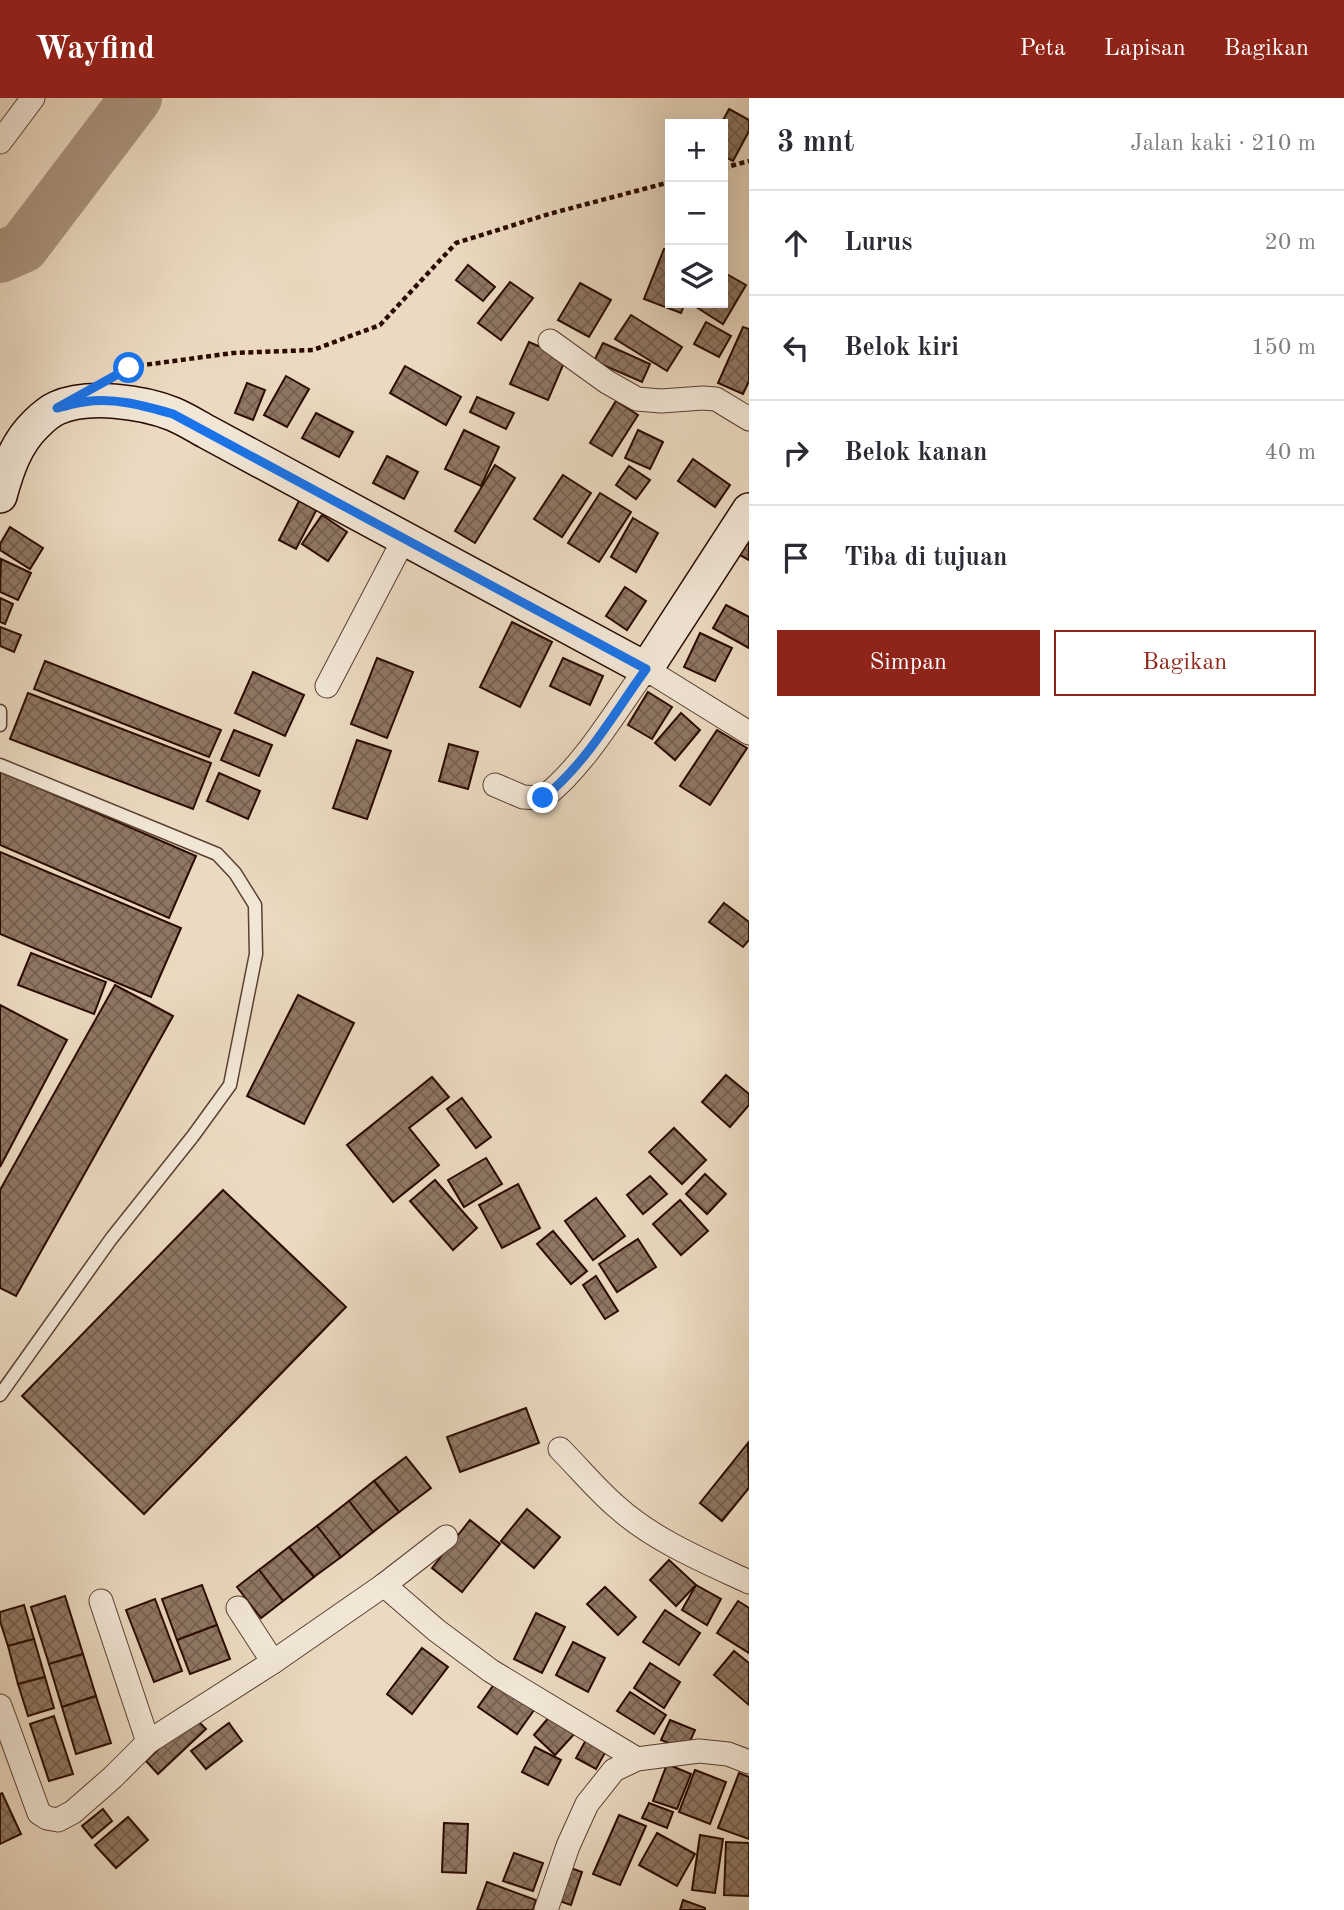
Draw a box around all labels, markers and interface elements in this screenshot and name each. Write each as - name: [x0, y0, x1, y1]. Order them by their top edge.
- text: Wayfind: [35, 33, 155, 66]
- text: Peta: [1019, 37, 1066, 61]
- text: Lapisan: [1104, 37, 1186, 61]
- text: Bagikan: [1224, 37, 1309, 61]
- map controls: [665, 119, 728, 308]
- button: +: [665, 119, 728, 182]
- text: 3 mnt: [777, 128, 854, 158]
- text: Jalan kaki · 210 m: [1130, 132, 1316, 155]
- button: −: [665, 182, 728, 245]
- icon: ahead: [777, 224, 815, 262]
- text: Lurus: [844, 230, 912, 256]
- text: 20 m: [1265, 231, 1316, 254]
- button: layers: [665, 245, 728, 308]
- icon: left: [777, 329, 815, 367]
- text: Belok kiri: [844, 335, 959, 361]
- text: 150 m: [1251, 336, 1316, 359]
- route start: [113, 352, 144, 383]
- icon: right: [777, 434, 815, 472]
- text: Belok kanan: [844, 440, 988, 466]
- text: 40 m: [1265, 441, 1316, 464]
- icon: arrive: [777, 539, 815, 577]
- text: Tiba di tujuan: [844, 545, 1008, 571]
- button: Simpan: [777, 630, 1040, 696]
- button: Bagikan: [1054, 630, 1316, 696]
- route end: [527, 782, 558, 813]

